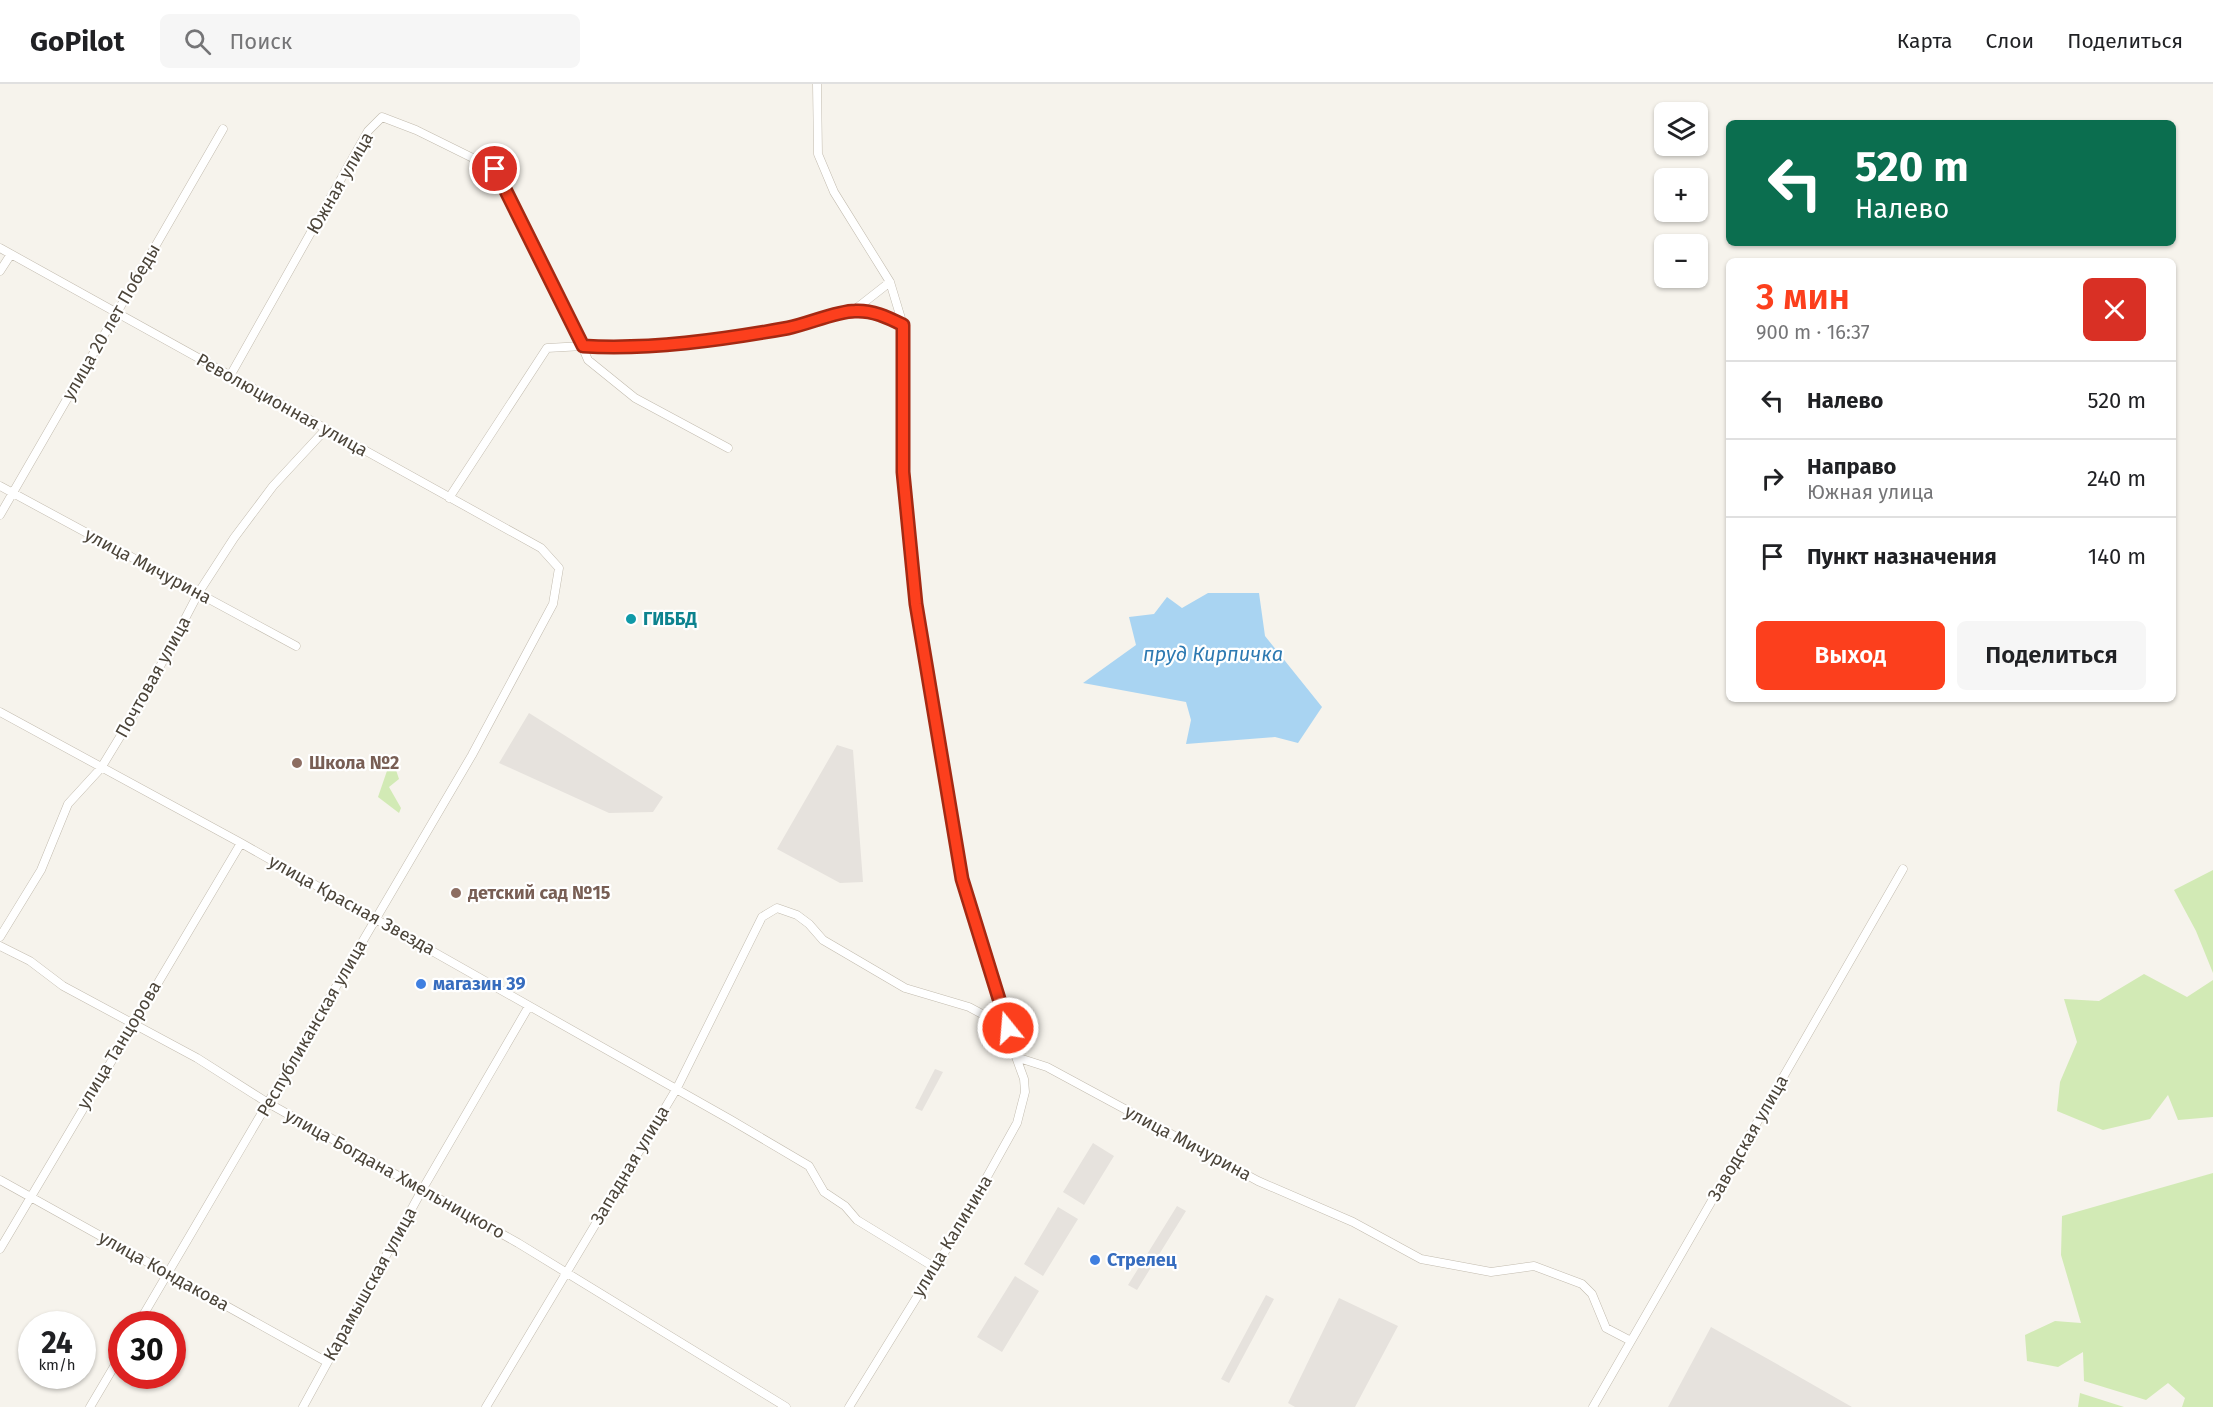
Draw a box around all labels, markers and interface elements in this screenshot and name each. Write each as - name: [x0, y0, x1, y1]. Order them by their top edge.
- search box: [160, 14, 580, 68]
- text: GoPilot: [30, 25, 124, 58]
- icon: search: [181, 25, 214, 58]
- text: Поиск: [229, 28, 292, 55]
- text: Карта: [1897, 28, 1953, 54]
- text: Слои: [1986, 28, 2034, 54]
- text: Поделиться: [2067, 28, 2183, 54]
- map controls: [1654, 102, 1708, 288]
- button: layers: [1654, 102, 1708, 156]
- street label: Южная улица: [302, 128, 378, 238]
- text: 520 m: [1855, 142, 1969, 192]
- pin: [469, 143, 520, 194]
- icon: left: [1756, 144, 1834, 222]
- icon: arrive: [478, 152, 511, 185]
- button: +: [1654, 168, 1708, 222]
- text: Налево: [1855, 193, 1949, 225]
- button: −: [1654, 234, 1708, 288]
- street label: улица 20 лет Победы: [57, 240, 165, 404]
- text: 3 мин: [1756, 275, 1850, 319]
- button: close: [2083, 278, 2146, 341]
- text: 900 m · 16:37: [1756, 320, 1870, 344]
- street label: Революционная улица: [192, 349, 372, 461]
- icon: left: [1756, 384, 1789, 417]
- text: Налево: [1807, 387, 1883, 414]
- text: 520 m: [2087, 387, 2146, 414]
- text: Направо: [1807, 453, 1896, 480]
- icon: right: [1756, 462, 1789, 495]
- text: 240 m: [2087, 465, 2146, 492]
- text: Южная улица: [1807, 480, 1934, 504]
- street label: улица Мичурина: [81, 523, 215, 609]
- icon: arrive: [1756, 540, 1789, 573]
- text: Пункт назначения: [1807, 543, 1997, 570]
- text: 140 m: [2088, 543, 2146, 570]
- place label: ГИББД: [643, 608, 698, 630]
- street label: Почтовая улица: [111, 612, 195, 742]
- marker: ГИББД: [624, 612, 638, 626]
- button: Выход: [1756, 621, 1945, 690]
- button: Поделиться: [1957, 621, 2146, 690]
- water label: пруд Кирпичка: [1143, 642, 1283, 666]
- place label: Школа №2: [309, 752, 399, 774]
- marker: Школа №2: [290, 756, 304, 770]
- street label: улица Красная Звезда: [265, 850, 439, 960]
- place label: детский сад №15: [468, 882, 611, 904]
- marker: детский сад №15: [449, 886, 463, 900]
- street label: Республиканская улица: [252, 935, 372, 1121]
- place label: магазин 39: [433, 973, 526, 995]
- street label: улица Танцорова: [72, 977, 166, 1113]
- marker: магазин 39: [414, 977, 428, 991]
- position arrow: [976, 996, 1040, 1060]
- street label: Заводская улица: [1703, 1071, 1793, 1205]
- street label: улица Мичурина: [1121, 1100, 1255, 1186]
- street label: Западная улица: [586, 1102, 674, 1228]
- street label: улица Богдана Хмельницкого: [281, 1104, 509, 1244]
- street label: улица Калинина: [907, 1171, 997, 1301]
- street label: Карамышская улица: [319, 1203, 421, 1365]
- street label: улица Кондакова: [95, 1226, 233, 1316]
- place label: Стрелец: [1107, 1249, 1177, 1271]
- marker: Стрелец: [1088, 1253, 1102, 1267]
- speed limit sign: 30: [108, 1311, 186, 1389]
- text: 24: [41, 1325, 73, 1361]
- text: km/h: [38, 1356, 76, 1374]

